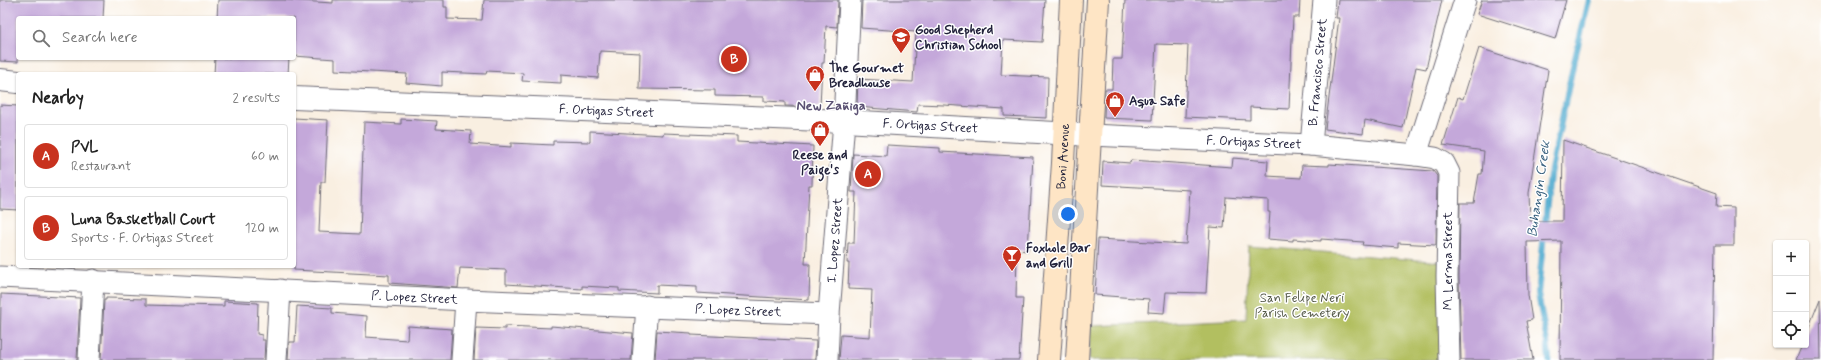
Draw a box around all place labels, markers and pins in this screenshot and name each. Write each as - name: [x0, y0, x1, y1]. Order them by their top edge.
- place label: Good Shepherd Christian School: [915, 22, 1002, 54]
- school or university icon: Good Shepherd Christian School: [890, 26, 912, 54]
- pin: B: [721, 44, 747, 74]
- place label: The Gourmet Breadhouse: [829, 60, 905, 92]
- shop icon: The Gourmet Breadhouse: [804, 64, 826, 92]
- shop icon: Aqua Safe: [1104, 90, 1126, 118]
- place label: Aqua Safe: [1129, 93, 1186, 110]
- shop icon: Reese and Paige's: [809, 119, 831, 147]
- place label: Reese and Paige's: [792, 147, 848, 182]
- pin: A: [855, 159, 881, 189]
- place label: Foxhole Bar and Grill: [1026, 240, 1091, 272]
- bar icon: Foxhole Bar and Grill: [1001, 244, 1023, 272]

